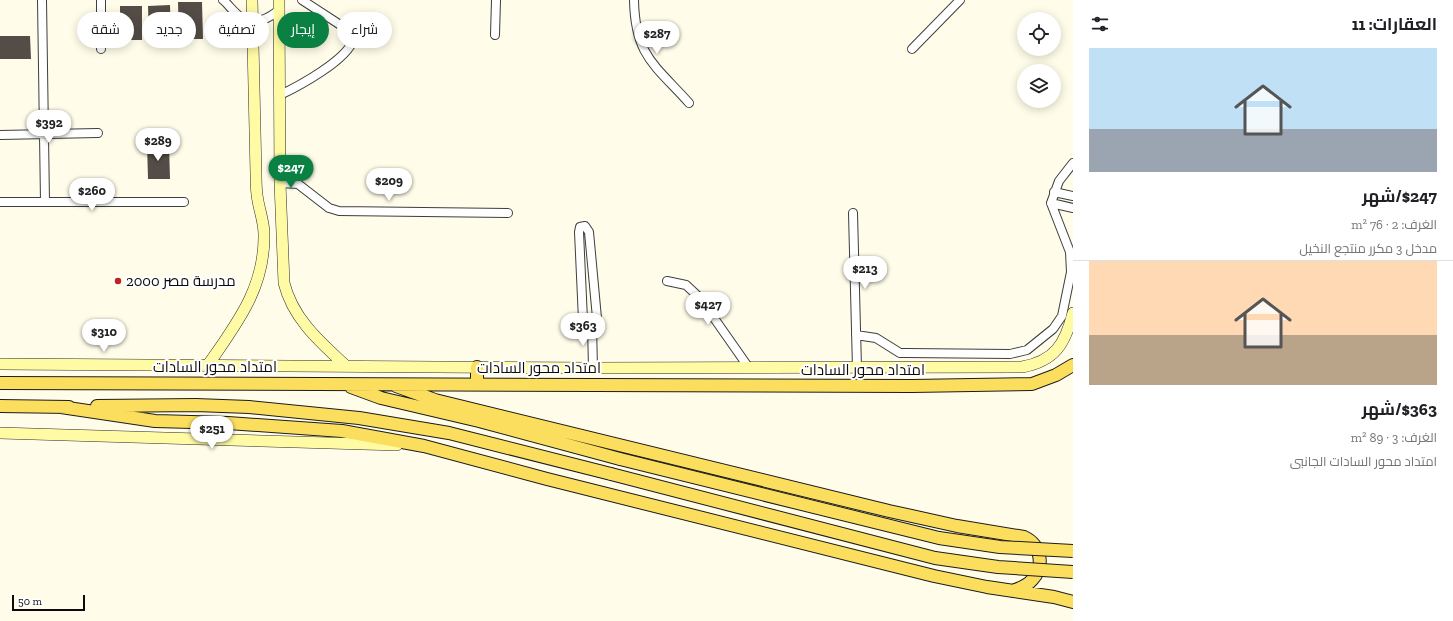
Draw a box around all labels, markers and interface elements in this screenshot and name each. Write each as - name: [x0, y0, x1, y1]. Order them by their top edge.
- chip: شقة: [77, 12, 134, 48]
- chip: جديد: [142, 12, 196, 48]
- chip: تصفية: [204, 12, 269, 48]
- chip: إيجار: [277, 12, 329, 48]
- chip: شراء: [337, 12, 392, 48]
- map controls: [1017, 12, 1061, 108]
- button: locate: [1017, 12, 1061, 56]
- icon: filters: [1089, 13, 1111, 35]
- text: العقارات: 11: [1352, 14, 1437, 34]
- pin: $287: [633, 21, 681, 55]
- text: $287: [644, 26, 670, 41]
- button: layers: [1017, 64, 1061, 108]
- icon: home: [1227, 74, 1299, 146]
- pin: $392: [25, 110, 73, 144]
- text: $392: [35, 115, 63, 130]
- pin: $289: [134, 128, 182, 162]
- text: $289: [144, 133, 172, 148]
- pin: $247: [267, 155, 315, 189]
- text: $247: [278, 160, 304, 175]
- pin: $209: [365, 168, 413, 202]
- text: $209: [375, 173, 403, 188]
- pin: $260: [68, 178, 116, 212]
- text: $260: [78, 183, 106, 198]
- text: $247/شهر: [1362, 186, 1437, 206]
- text: الغرف: 2 · 76 m²: [1351, 217, 1437, 232]
- text: مدخل 3 مكرر منتجع النخيل: [1299, 241, 1437, 256]
- pin: $213: [841, 256, 889, 290]
- text: $213: [852, 261, 878, 276]
- place label: مدرسة مصر 2000: [126, 272, 236, 290]
- marker: مدرسة مصر 2000: [113, 276, 123, 286]
- icon: home: [1227, 287, 1299, 359]
- pin: $427: [684, 292, 732, 326]
- text: $427: [694, 297, 722, 312]
- pin: $363: [559, 313, 607, 347]
- text: $363: [569, 318, 597, 333]
- pin: $310: [80, 319, 128, 353]
- text: $310: [91, 324, 117, 339]
- street label: امتداد محور السادات: [153, 358, 277, 376]
- street label: امتداد محور السادات: [477, 359, 601, 377]
- street label: امتداد محور السادات: [801, 361, 925, 379]
- text: $363/شهر: [1362, 399, 1437, 419]
- pin: $251: [188, 416, 236, 450]
- text: $251: [199, 421, 225, 436]
- text: الغرف: 3 · 89 m²: [1351, 430, 1437, 445]
- text: امتداد محور السادات الجانبى: [1290, 454, 1437, 469]
- scale bar: [12, 593, 85, 612]
- text: 50 m: [18, 595, 42, 608]

